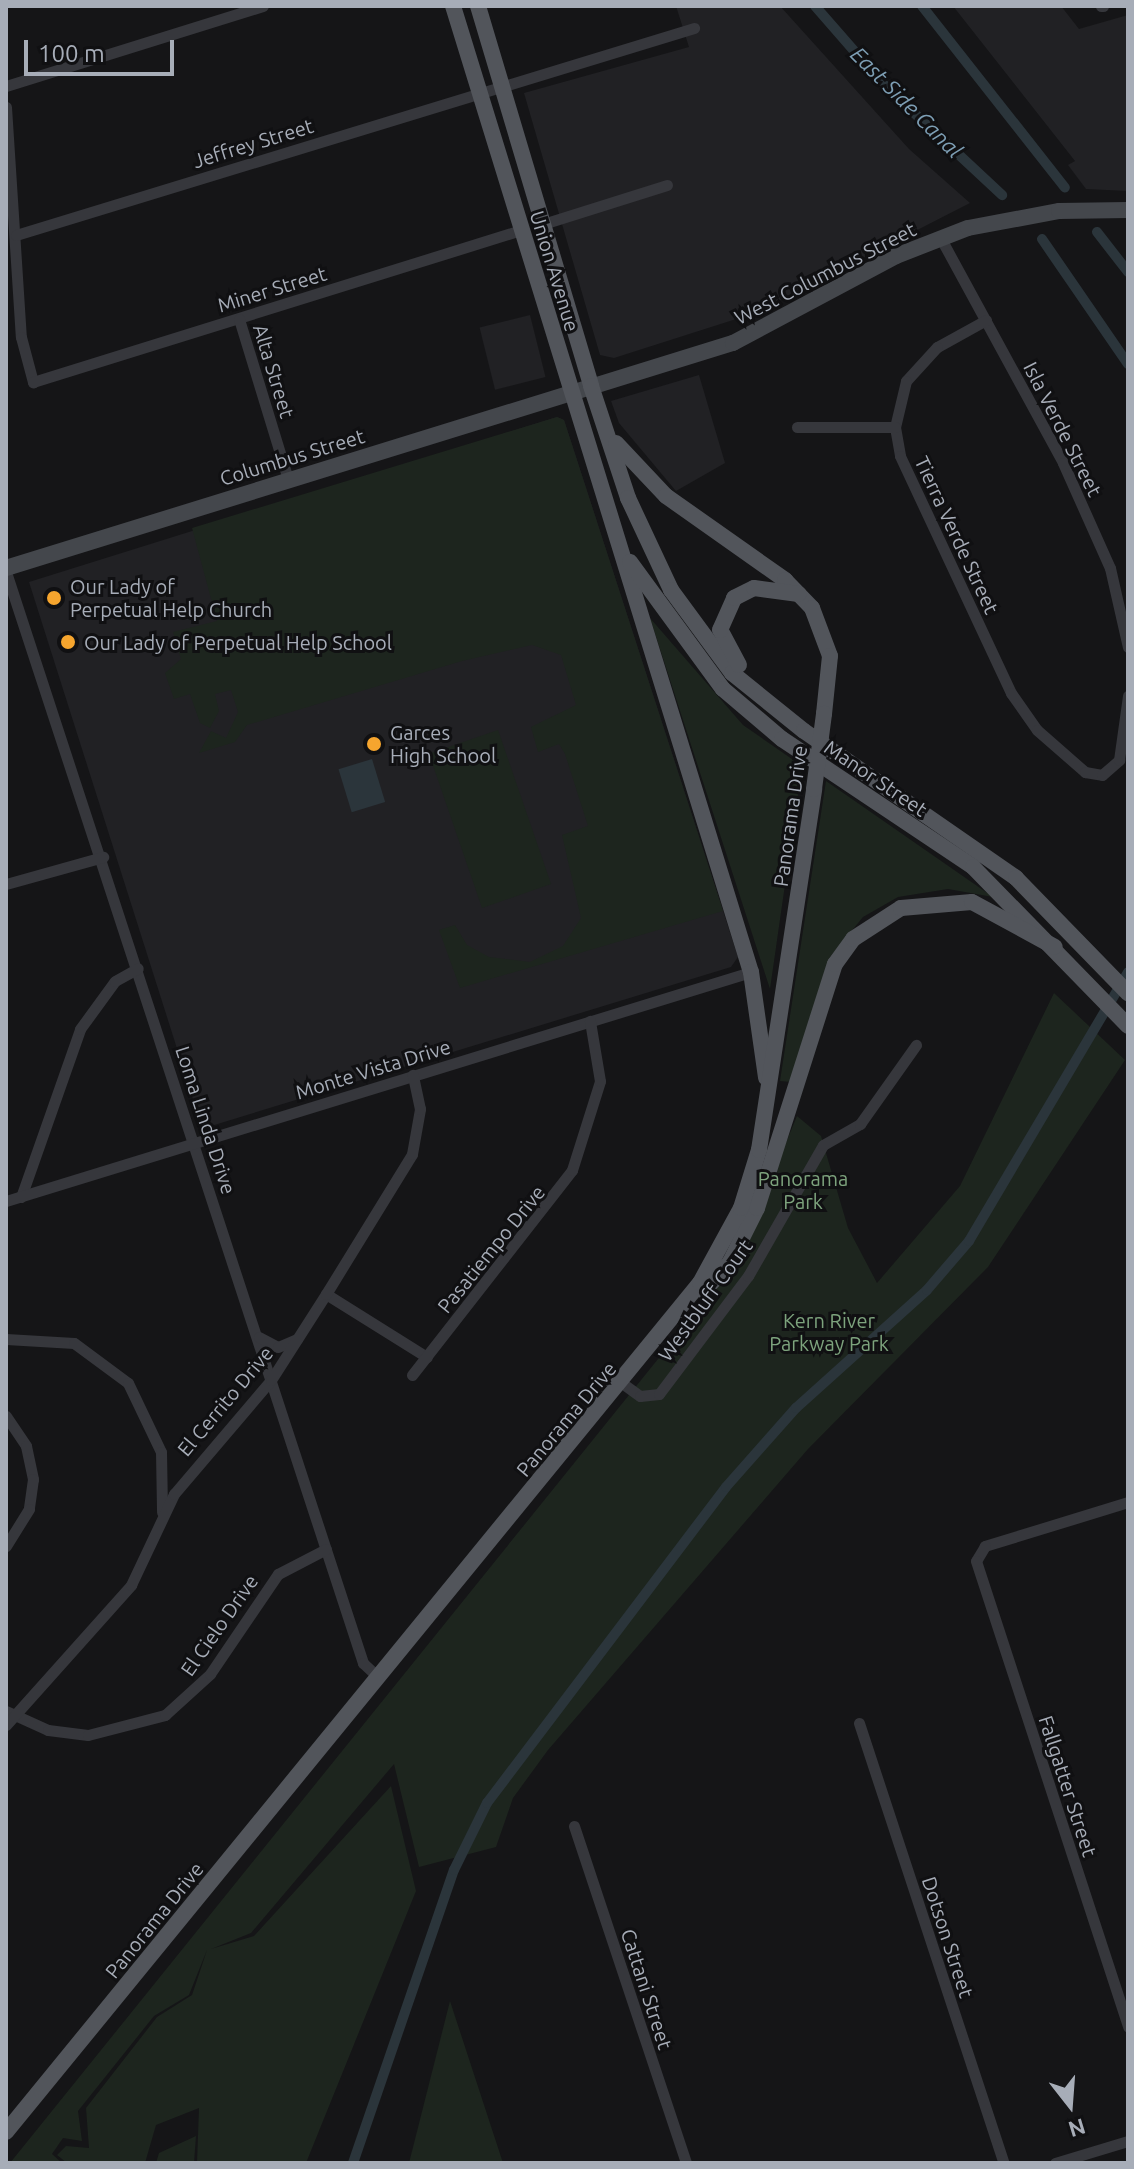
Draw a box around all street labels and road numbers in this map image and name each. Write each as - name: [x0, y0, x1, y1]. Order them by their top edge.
- street label: Jeffrey Street: [190, 113, 316, 173]
- street label: Union Avenue: [525, 208, 585, 334]
- street label: West Columbus Street: [730, 217, 920, 329]
- street label: Miner Street: [215, 261, 329, 317]
- street label: Alta Street: [248, 321, 300, 421]
- street label: Isla Verde Street: [1019, 358, 1107, 500]
- street label: Columbus Street: [217, 424, 367, 490]
- street label: Tierra Verde Street: [910, 452, 1004, 618]
- street label: Manor Street: [820, 735, 932, 821]
- street label: Panorama Drive: [768, 744, 812, 888]
- street label: Monte Vista Drive: [293, 1034, 453, 1104]
- street label: Loma Linda Drive: [171, 1043, 241, 1197]
- street label: Pasatiempo Drive: [432, 1180, 550, 1318]
- street label: Westbluff Court: [653, 1234, 757, 1366]
- street label: El Cerrito Drive: [172, 1341, 278, 1461]
- street label: Panorama Drive: [511, 1357, 621, 1481]
- street label: El Cielo Drive: [175, 1570, 263, 1680]
- street label: Fallgatter Street: [1034, 1712, 1102, 1860]
- street label: Panorama Drive: [100, 1857, 208, 1983]
- street label: Dotson Street: [917, 1873, 979, 2001]
- street label: Cattani Street: [616, 1926, 678, 2052]

